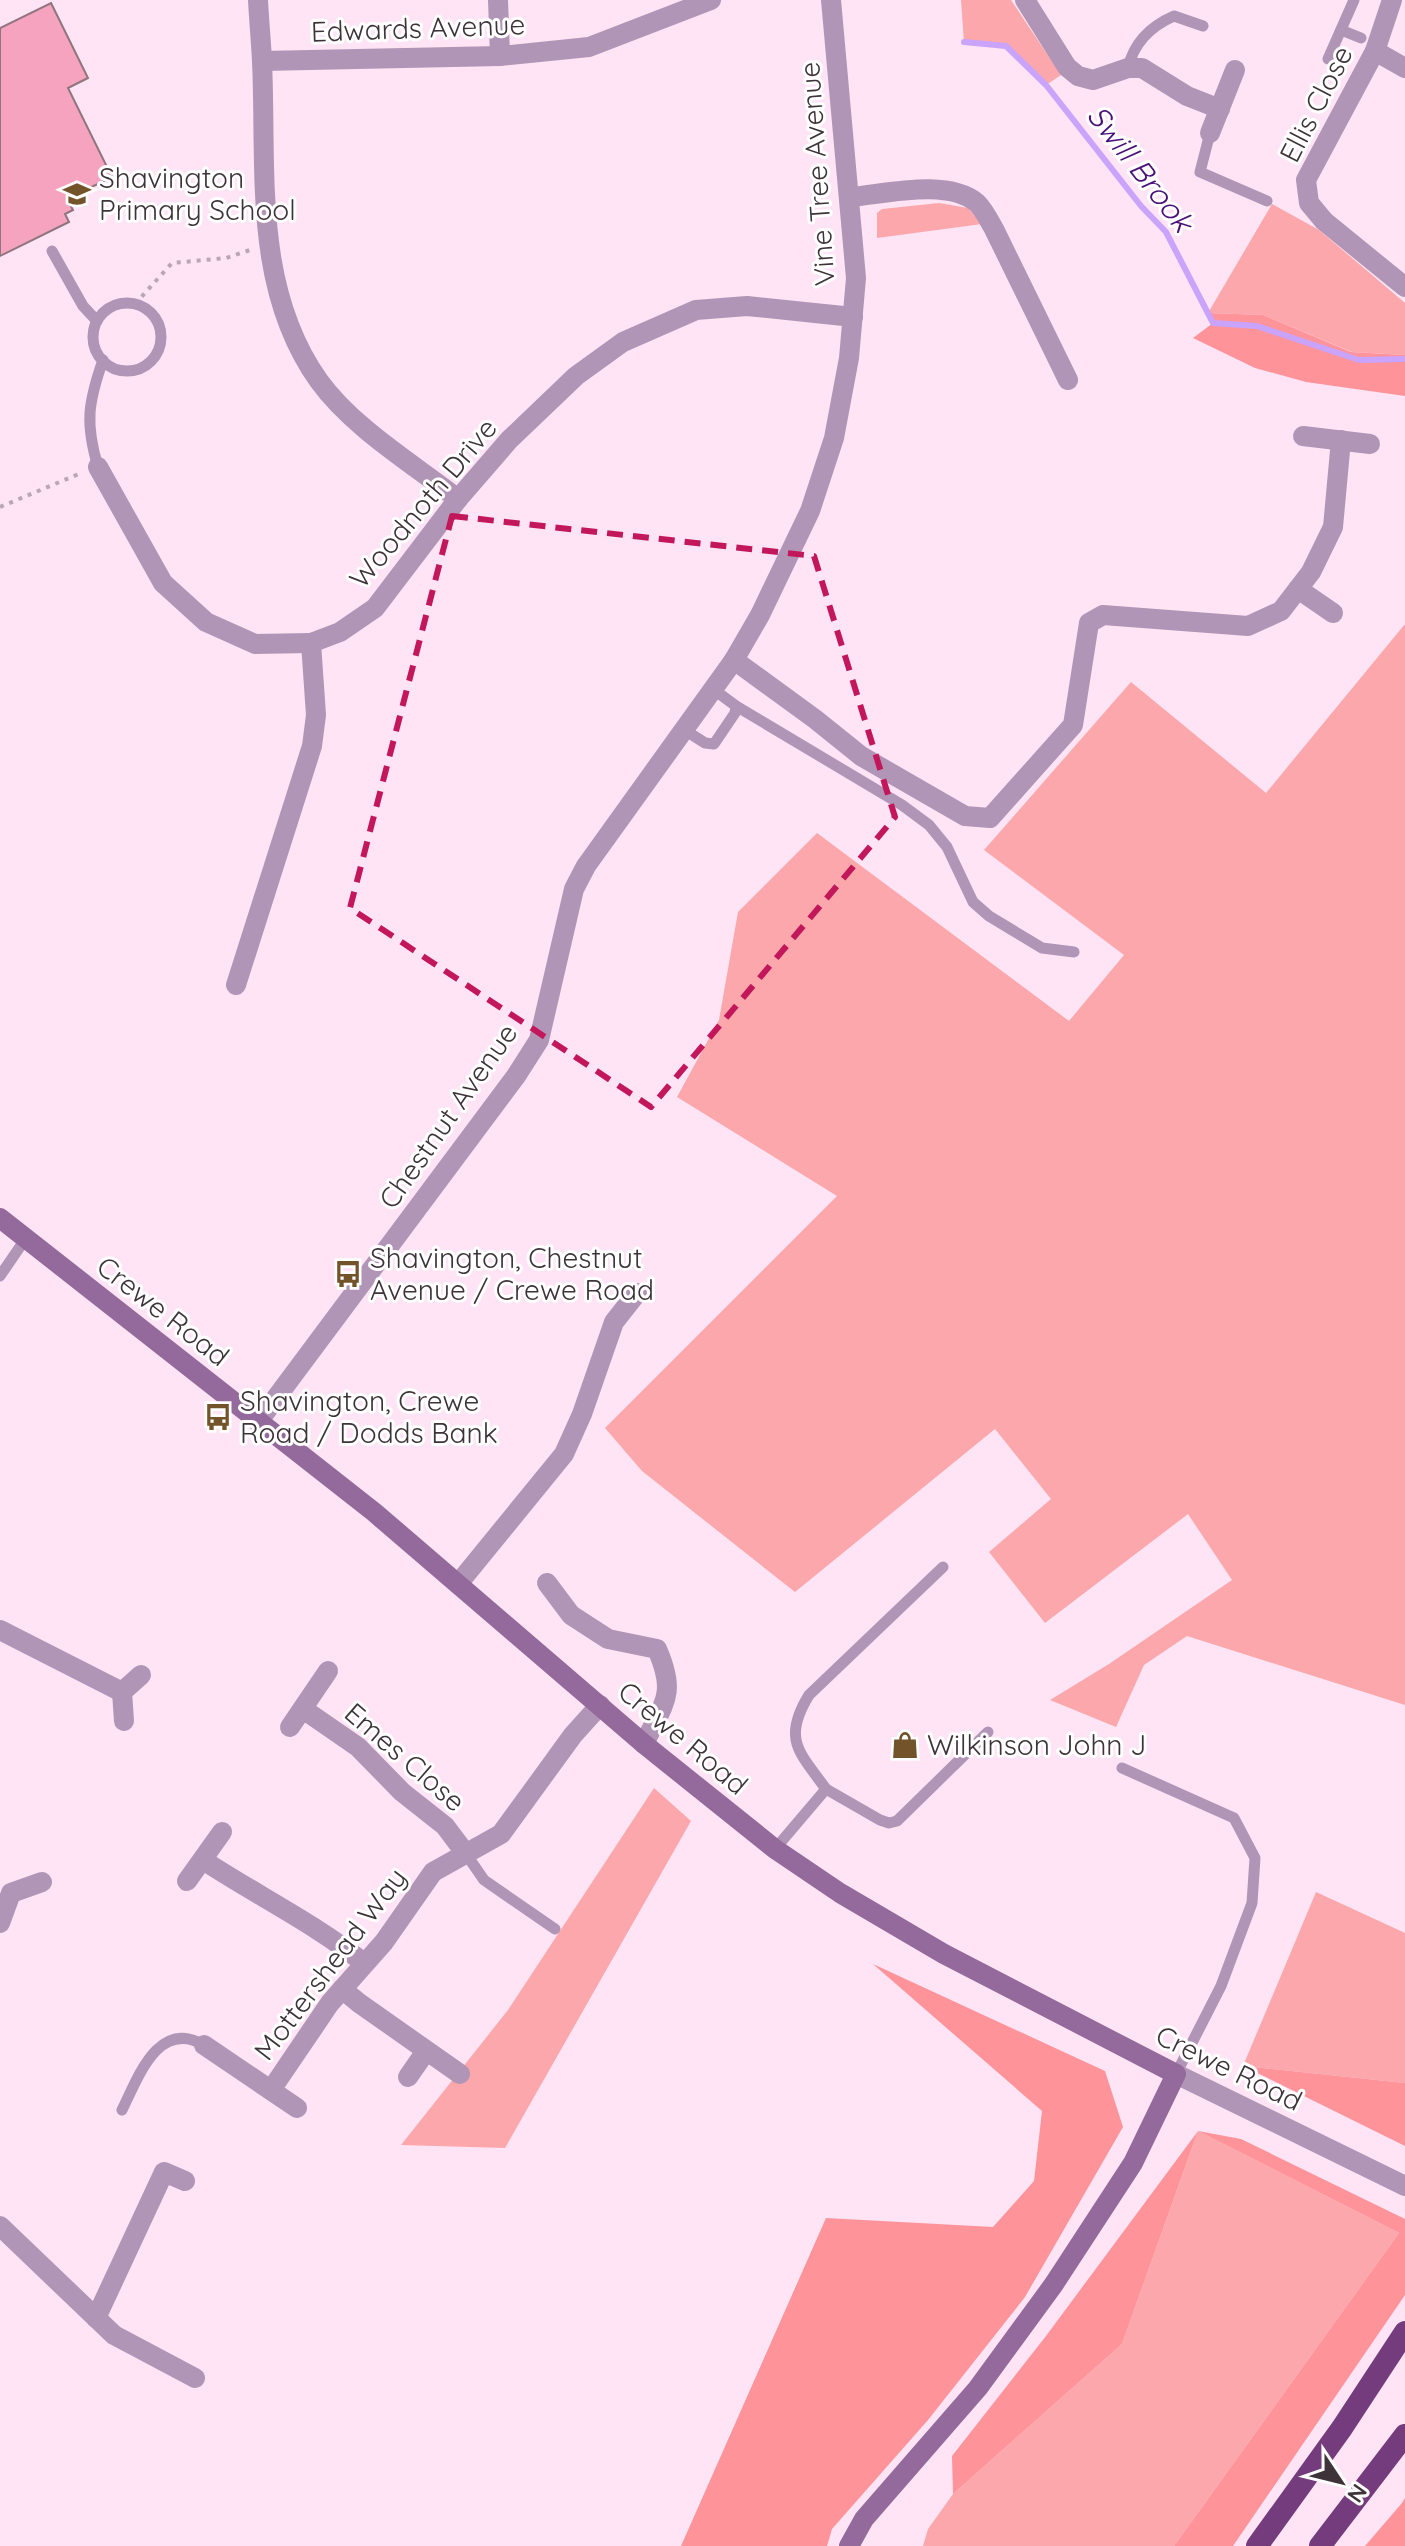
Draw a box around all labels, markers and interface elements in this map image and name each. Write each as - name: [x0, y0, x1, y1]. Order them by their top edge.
- street label: Edwards Avenue: [310, 6, 526, 49]
- street label: Ellis Close: [1271, 40, 1360, 168]
- street label: Vine Tree Avenue: [791, 61, 842, 287]
- water label: Swill Brook: [1079, 97, 1204, 242]
- place label: Shavington Primary School: [99, 160, 296, 227]
- school or university icon: Shavington Primary School: [62, 179, 92, 209]
- street label: Woodnoth Drive: [341, 411, 504, 595]
- street label: Chestnut Avenue: [371, 1017, 524, 1215]
- place label: Shavington, Chestnut Avenue / Crewe Road: [370, 1240, 654, 1307]
- street label: Crewe Road: [90, 1248, 236, 1373]
- bus stop icon: Shavington, Chestnut Avenue / Crewe Road: [333, 1259, 363, 1289]
- place label: Shavington, Crewe Road / Dodds Bank: [240, 1383, 498, 1450]
- bus stop icon: Shavington, Crewe Road / Dodds Bank: [203, 1402, 233, 1432]
- street label: Crewe Road: [611, 1673, 755, 1802]
- street label: Emes Close: [338, 1695, 473, 1818]
- place label: Wilkinson John J: [927, 1727, 1146, 1762]
- shop icon: Wilkinson John J: [890, 1730, 920, 1760]
- street label: Mottershead Way: [246, 1861, 413, 2067]
- street label: Crewe Road: [1150, 2017, 1308, 2118]
- north arrow: [1301, 2442, 1381, 2522]
- text: N: [1341, 2479, 1373, 2508]

